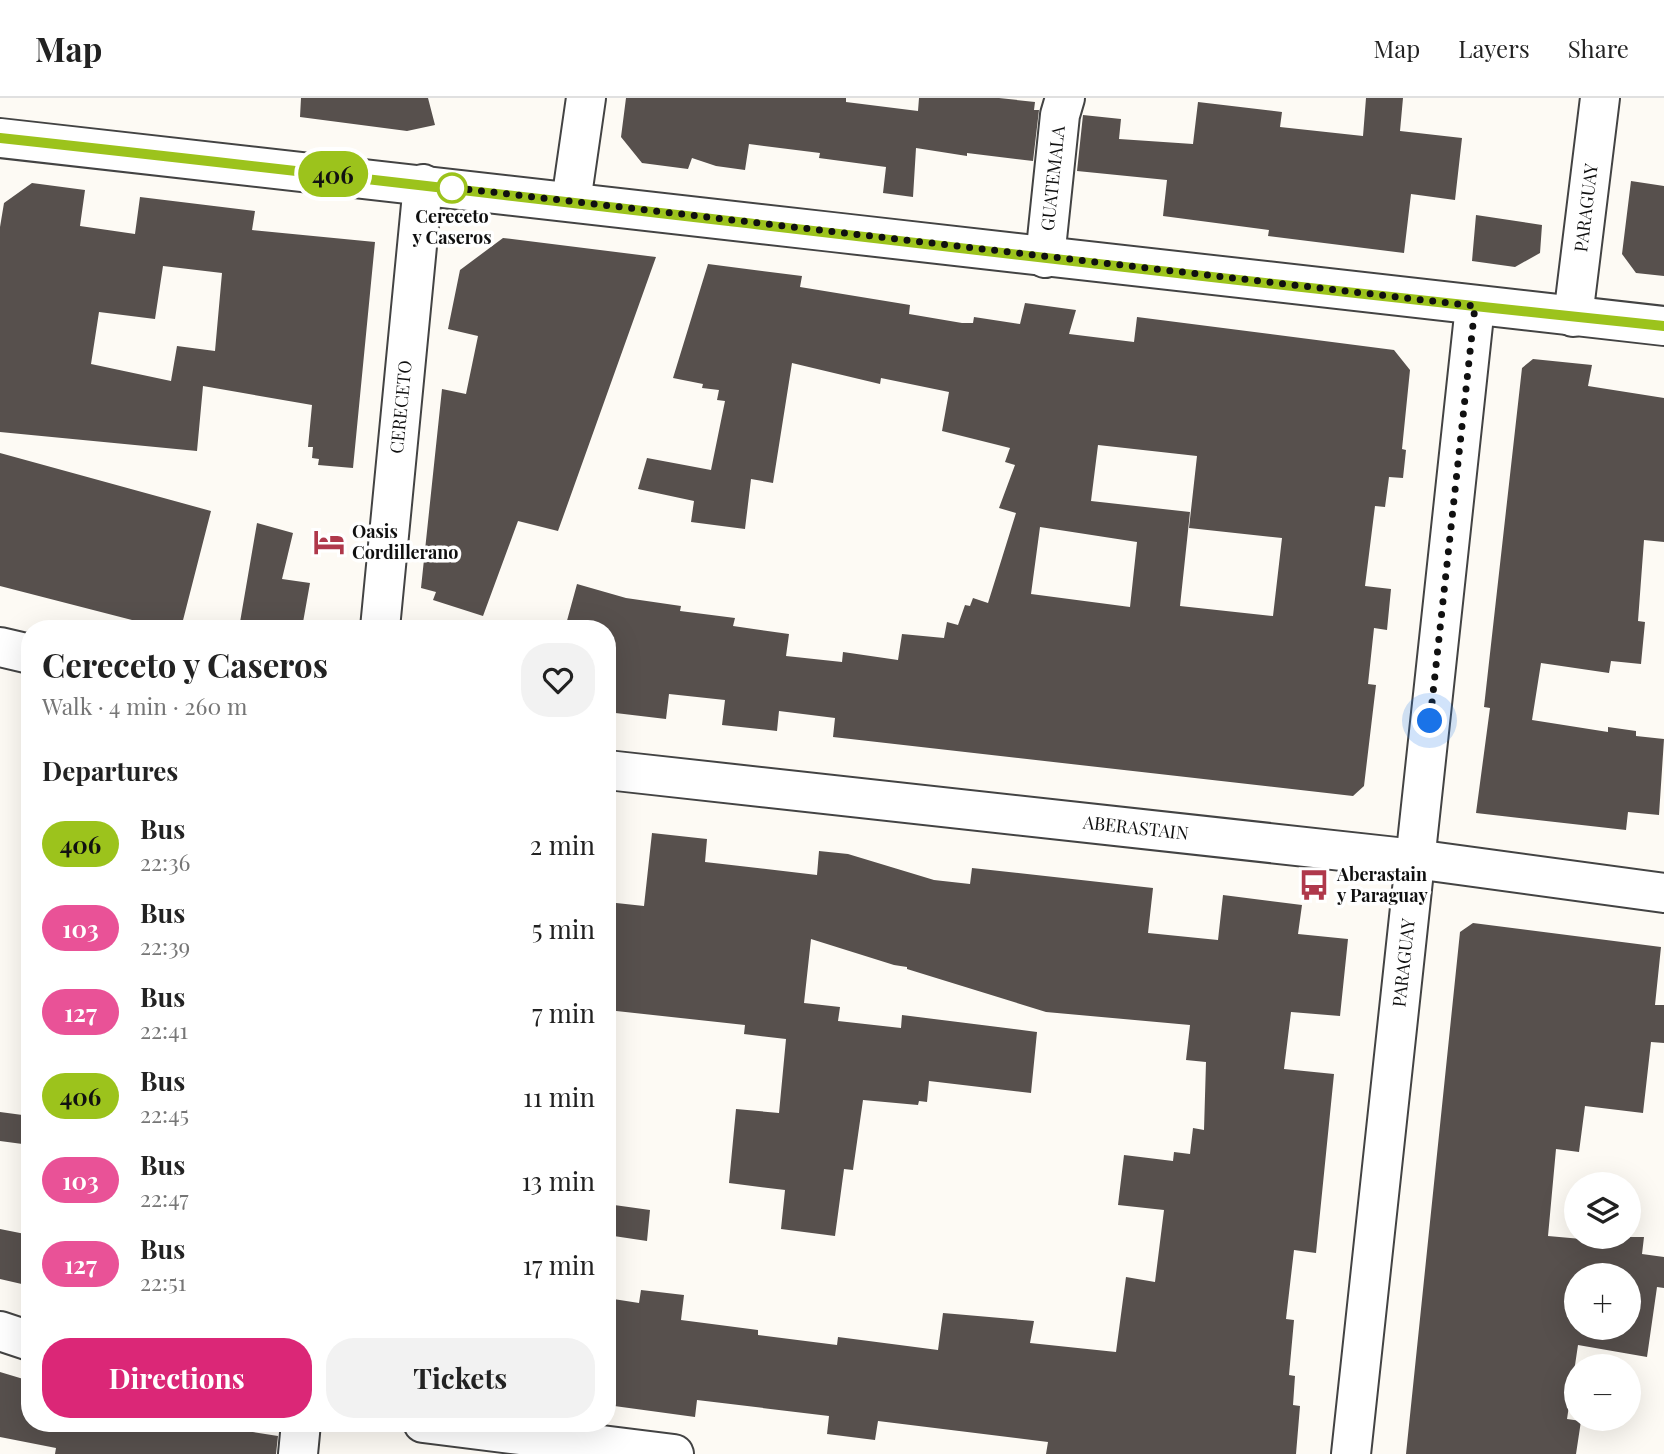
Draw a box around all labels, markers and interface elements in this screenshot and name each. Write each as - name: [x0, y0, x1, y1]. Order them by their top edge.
- text: Map: [35, 26, 102, 70]
- text: Map: [1374, 32, 1420, 64]
- text: Layers: [1458, 32, 1530, 64]
- text: Share: [1568, 32, 1629, 64]
- street label: GUATEMALA: [1035, 124, 1070, 232]
- line badge: 406: [293, 151, 373, 197]
- text: 406: [312, 158, 354, 190]
- street label: PARAGUAY: [1568, 162, 1603, 253]
- marker: Cereceto y Caseros: [437, 173, 467, 203]
- place label: Cereceto y Caseros: [412, 204, 491, 249]
- street label: CERECETO: [384, 359, 417, 455]
- place label: Oasis Cordillerano: [352, 519, 459, 564]
- hotel icon: Oasis Cordillerano: [312, 525, 346, 559]
- text: Cereceto y Caseros: [42, 642, 328, 686]
- button: heart: [521, 643, 595, 717]
- text: Walk · 4 min · 260 m: [42, 690, 247, 721]
- your location: [1412, 703, 1447, 738]
- text: Departures: [42, 753, 178, 788]
- street label: ABERASTAIN: [1081, 809, 1190, 845]
- text: Bus: [140, 811, 185, 846]
- text: 2 min: [530, 827, 595, 862]
- text: 406: [60, 828, 101, 860]
- text: 22:36: [140, 846, 190, 877]
- place label: Aberastain y Paraguay: [1336, 862, 1428, 907]
- bus stop icon: Aberastain y Paraguay: [1297, 868, 1331, 902]
- text: Bus: [140, 895, 185, 930]
- text: 5 min: [532, 911, 595, 946]
- text: 103: [62, 912, 99, 944]
- street label: PARAGUAY: [1386, 917, 1420, 1008]
- text: 22:39: [140, 930, 190, 961]
- text: Bus: [140, 979, 185, 1014]
- text: 7 min: [532, 995, 595, 1030]
- text: 127: [64, 996, 97, 1028]
- text: 22:41: [140, 1014, 188, 1045]
- text: Bus: [140, 1063, 185, 1098]
- text: 11 min: [523, 1079, 595, 1114]
- text: 406: [60, 1080, 101, 1112]
- text: 22:45: [140, 1098, 189, 1129]
- text: Bus: [140, 1147, 185, 1182]
- text: 13 min: [521, 1163, 595, 1198]
- text: 103: [62, 1164, 99, 1196]
- map controls: [1564, 1172, 1641, 1431]
- button: layers: [1564, 1172, 1641, 1249]
- text: 22:47: [140, 1182, 189, 1213]
- text: Bus: [140, 1231, 185, 1266]
- text: 17 min: [522, 1247, 595, 1282]
- text: 127: [64, 1248, 97, 1280]
- button: +: [1564, 1263, 1641, 1340]
- text: 22:51: [140, 1266, 186, 1297]
- button: Directions: [42, 1338, 312, 1418]
- button: Tickets: [326, 1338, 595, 1418]
- button: −: [1564, 1354, 1641, 1431]

